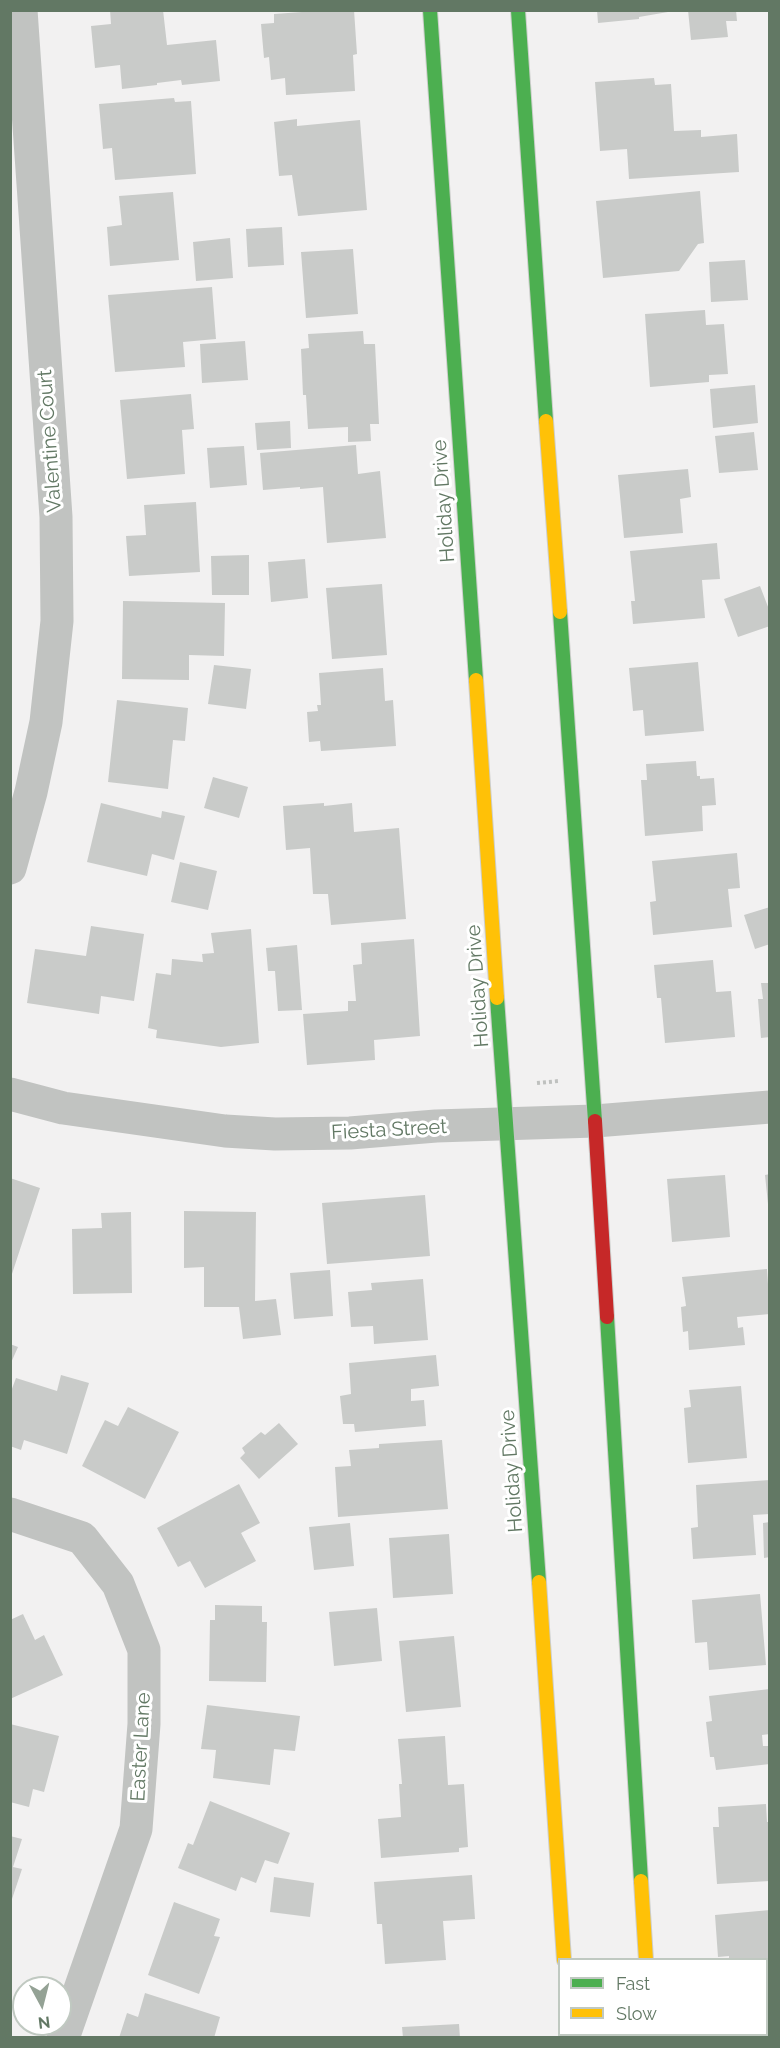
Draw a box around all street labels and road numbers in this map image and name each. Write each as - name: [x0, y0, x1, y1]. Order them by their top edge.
- street label: Valentine Court: [33, 369, 67, 513]
- street label: Holiday Drive: [428, 439, 460, 563]
- street label: Holiday Drive: [462, 924, 494, 1048]
- street label: Fiesta Street: [331, 1115, 447, 1145]
- street label: Holiday Drive: [496, 1409, 528, 1533]
- street label: Easter Lane: [126, 1692, 156, 1802]

